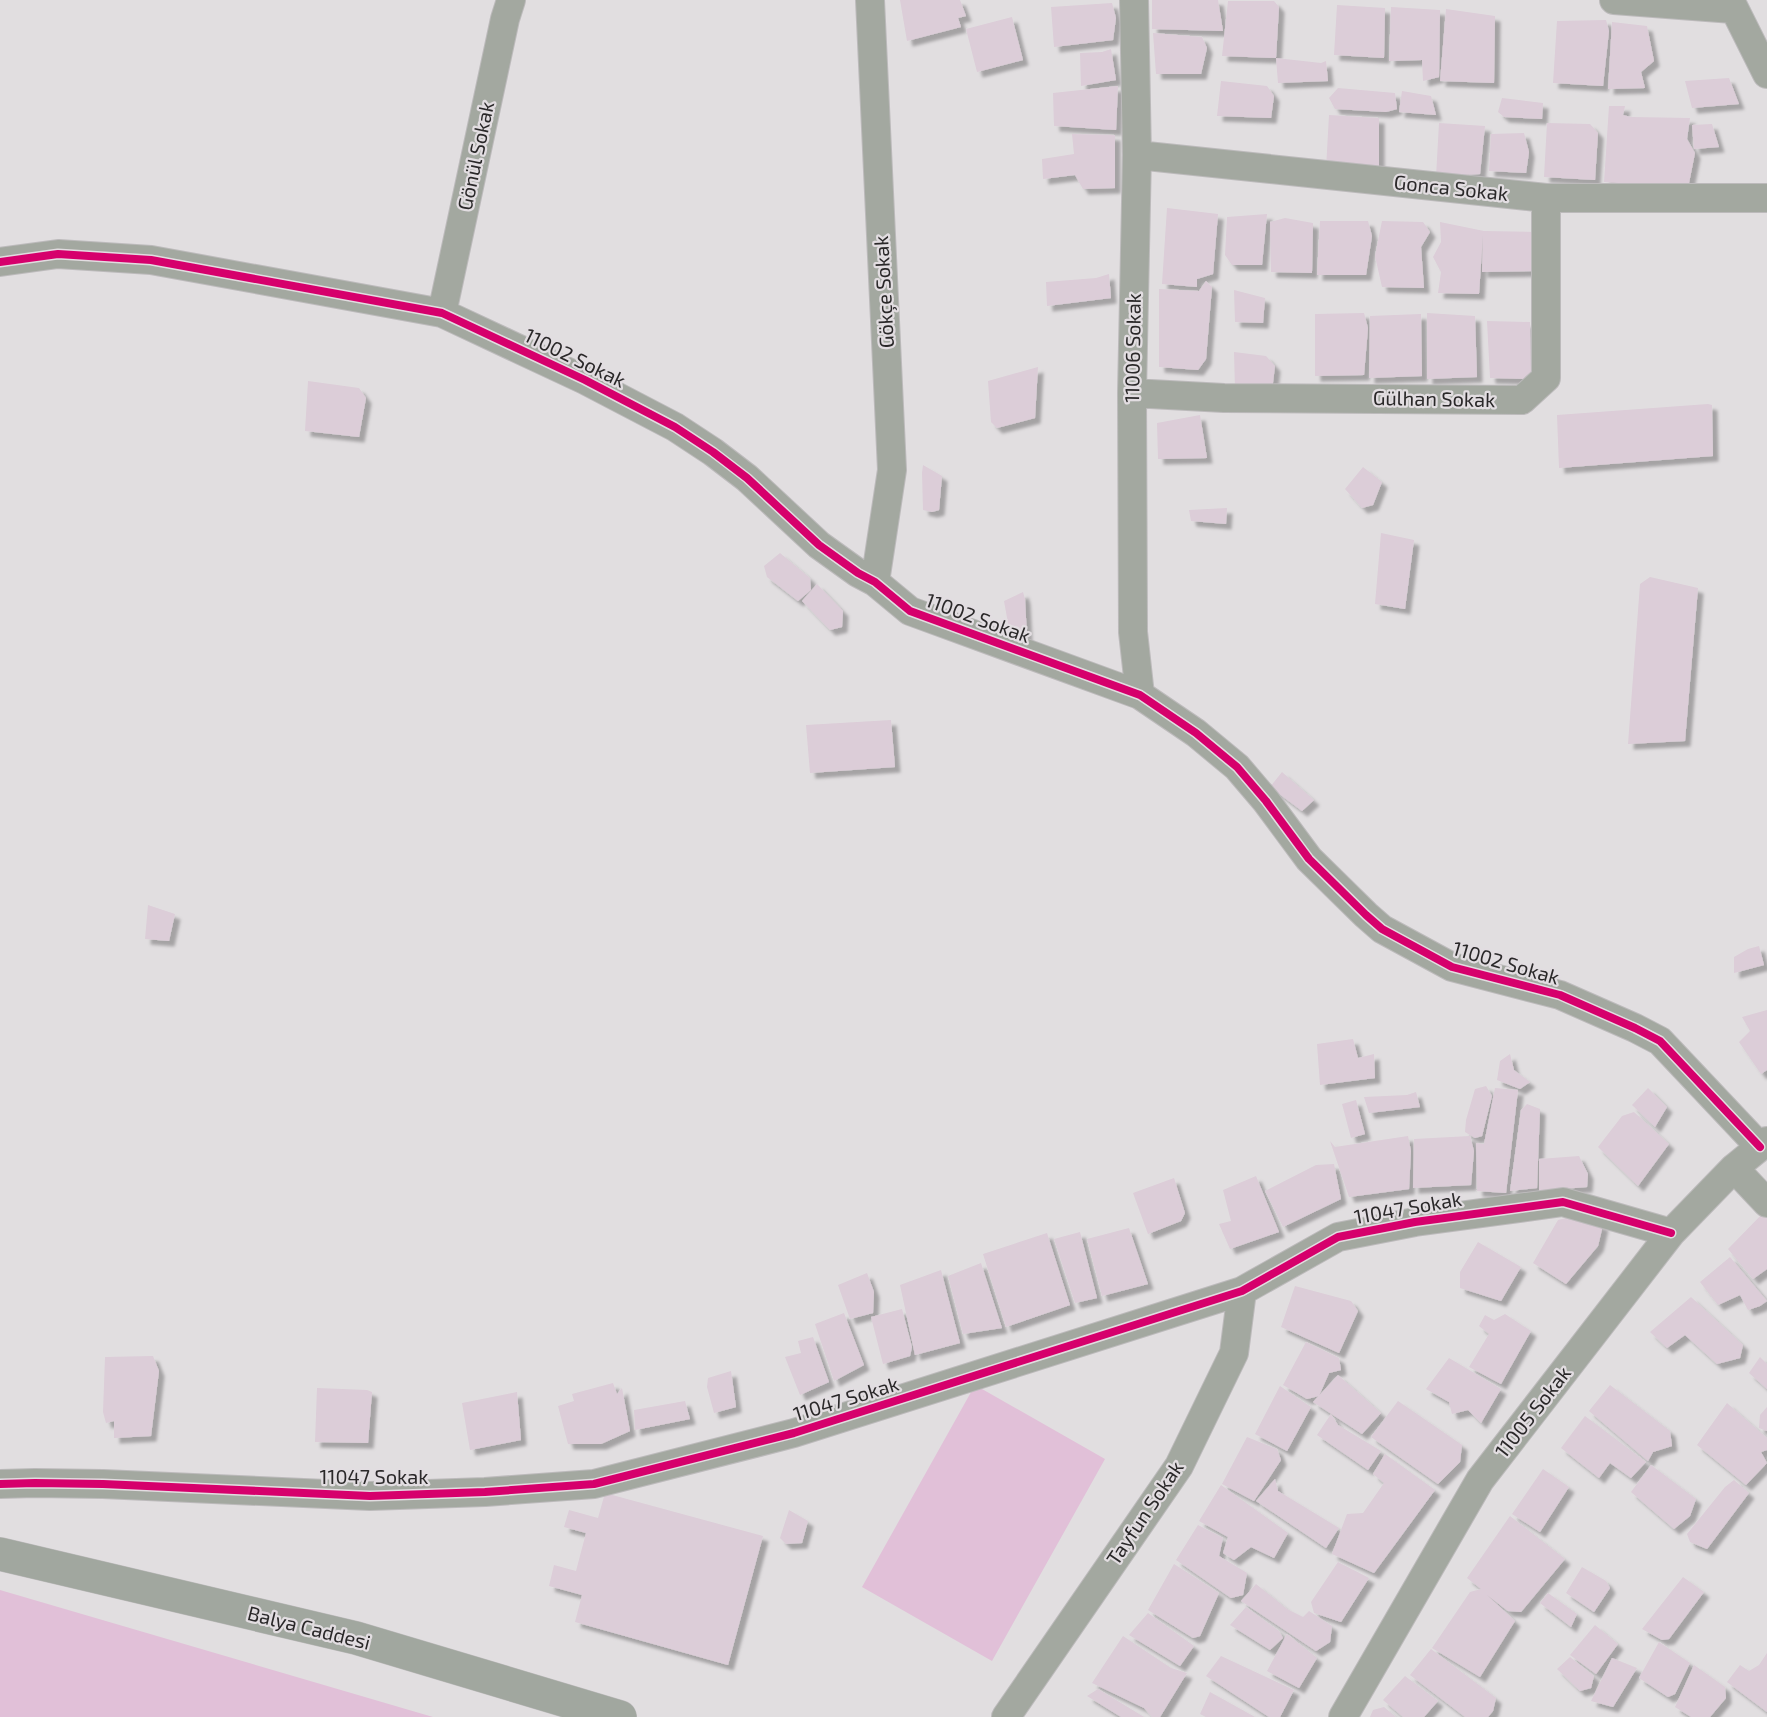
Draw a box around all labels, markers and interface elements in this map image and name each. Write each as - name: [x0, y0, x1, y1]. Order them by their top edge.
- street label: Gönül Sokak: [452, 99, 498, 212]
- street label: Gonca Sokak: [1393, 169, 1509, 205]
- street label: Gökçe Sokak: [868, 235, 899, 349]
- street label: 11006 Sokak: [1119, 293, 1145, 403]
- street label: 11002 Sokak: [521, 322, 630, 392]
- street label: Gülhan Sokak: [1373, 385, 1495, 411]
- street label: 11002 Sokak: [923, 587, 1034, 647]
- street label: 11002 Sokak: [1450, 935, 1562, 989]
- street label: 11047 Sokak: [1352, 1186, 1464, 1228]
- street label: 11005 Sokak: [1489, 1361, 1575, 1462]
- street label: 11047 Sokak: [790, 1371, 901, 1425]
- street label: Tayfun Sokak: [1101, 1456, 1188, 1569]
- street label: 11047 Sokak: [320, 1464, 428, 1488]
- street label: Balya Caddesi: [245, 1600, 373, 1654]

